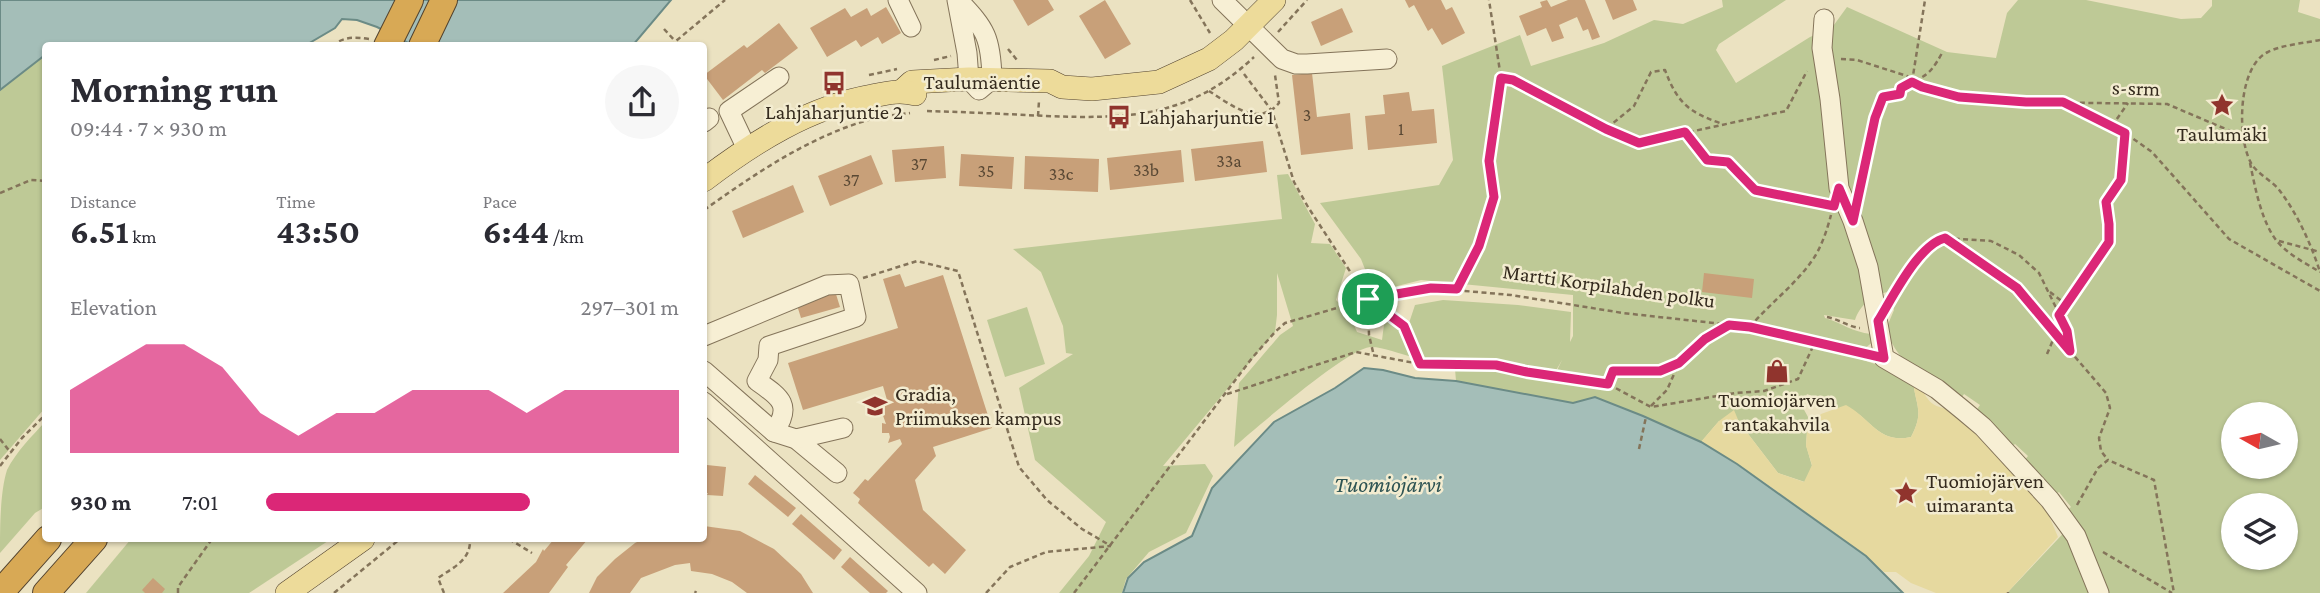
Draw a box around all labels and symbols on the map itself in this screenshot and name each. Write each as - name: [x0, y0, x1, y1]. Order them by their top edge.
- bus stop icon: Lahjaharjuntie 2: [820, 69, 848, 97]
- street label: Taulumäentie: [924, 70, 1041, 94]
- street label: s-srm: [2111, 75, 2161, 101]
- place icon: Taulumäki: [2208, 91, 2236, 119]
- place label: Lahjaharjuntie 2: [765, 100, 903, 124]
- bus stop icon: Lahjaharjuntie 1: [1105, 103, 1133, 131]
- place label: Lahjaharjuntie 1: [1139, 105, 1274, 129]
- house number: 3: [1303, 105, 1311, 125]
- house number: 1: [1398, 119, 1404, 139]
- place label: Taulumäki: [2177, 122, 2268, 146]
- house number: 33a: [1216, 151, 1242, 171]
- house number: 37: [911, 154, 927, 174]
- house number: 33b: [1133, 160, 1159, 180]
- house number: 35: [977, 161, 995, 181]
- house number: 33c: [1049, 164, 1074, 184]
- house number: 37: [843, 170, 859, 190]
- street label: Martti Korpilahden polku: [1501, 259, 1717, 313]
- pin: [1338, 269, 1398, 329]
- shop icon: Tuomiojärven rantakahvila: [1763, 357, 1791, 385]
- place label: Gradia, Priimuksen kampus: [895, 382, 1062, 430]
- place label: Tuomiojärven rantakahvila: [1718, 388, 1836, 436]
- school or university icon: Gradia, Priimuksen kampus: [861, 392, 889, 420]
- north arrow: [2221, 402, 2298, 480]
- place label: Tuomiojärven uimaranta: [1926, 469, 2044, 517]
- water label: Tuomiojärvi: [1334, 471, 1442, 498]
- place icon: Tuomiojärven uimaranta: [1892, 479, 1920, 507]

